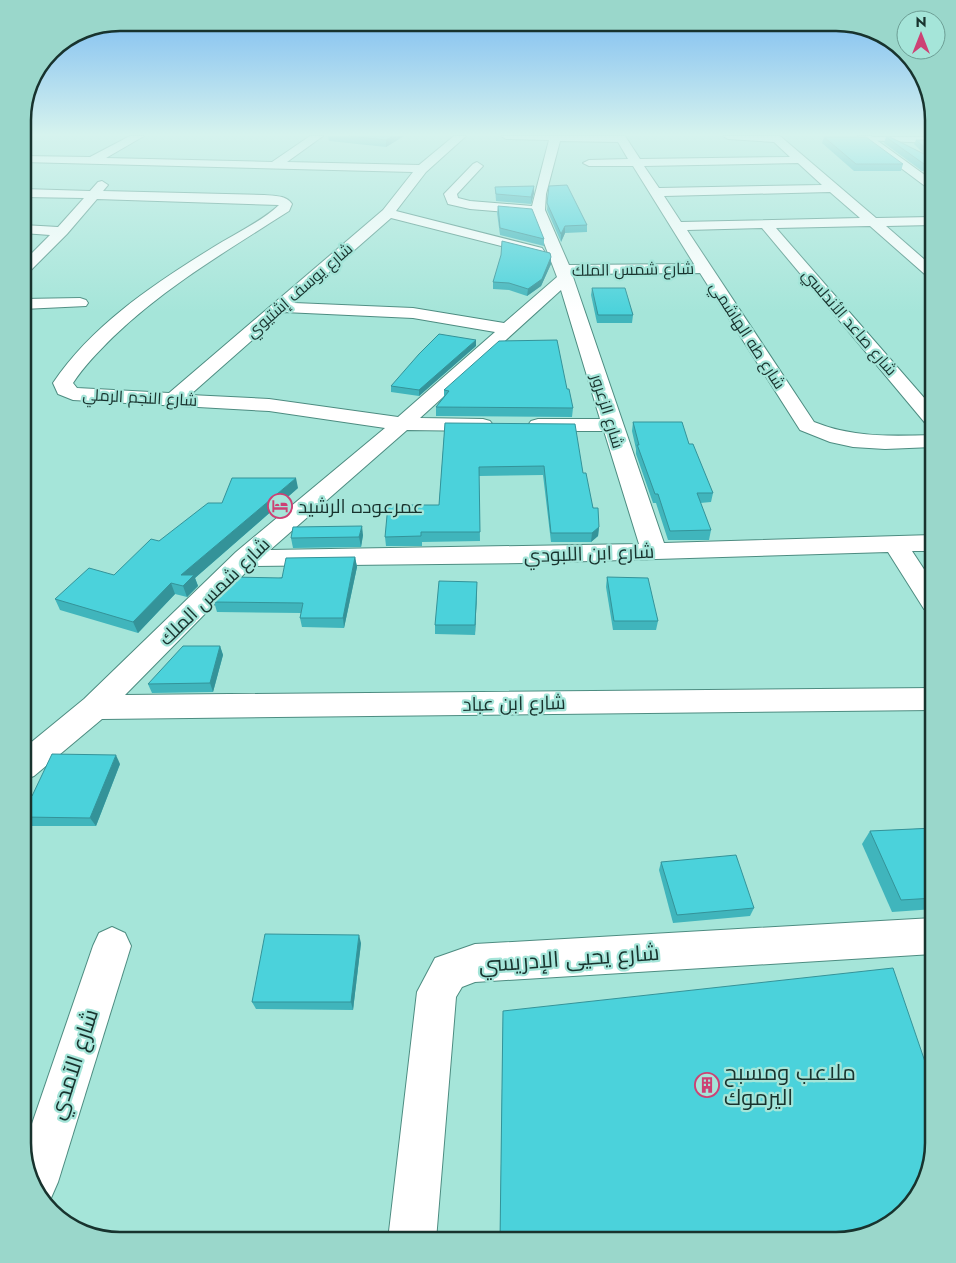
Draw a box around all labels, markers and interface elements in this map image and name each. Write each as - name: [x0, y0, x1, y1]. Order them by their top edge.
- north arrow: [896, 10, 946, 60]
- text: N: [915, 12, 927, 32]
- street label: شارع يوسف إشتيوي: [241, 237, 359, 345]
- street label: شارع شمس الملك: [572, 257, 694, 282]
- street label: شارع صاعد الأندلسي: [796, 264, 902, 381]
- street label: شارع طه الهاشمي: [703, 277, 791, 395]
- street label: شارع الزعرور: [585, 370, 630, 451]
- street label: شارع النجم الرملي: [82, 383, 198, 414]
- hotel icon: عمرعوده الرشيد: [267, 493, 293, 519]
- place label: عمرعوده الرشيد: [298, 493, 423, 520]
- street label: شارع شمس الملك: [153, 531, 276, 651]
- street label: شارع ابن اللبودي: [523, 538, 655, 570]
- street label: شارع ابن عباد: [462, 689, 566, 718]
- street label: شارع يحيى الإدريسي: [477, 936, 661, 981]
- street label: شارع الآمدي: [40, 1004, 107, 1124]
- place label: ملاعب ومسبح اليرموك: [724, 1056, 856, 1113]
- building icon: ملاعب ومسبح اليرموك: [694, 1072, 720, 1098]

